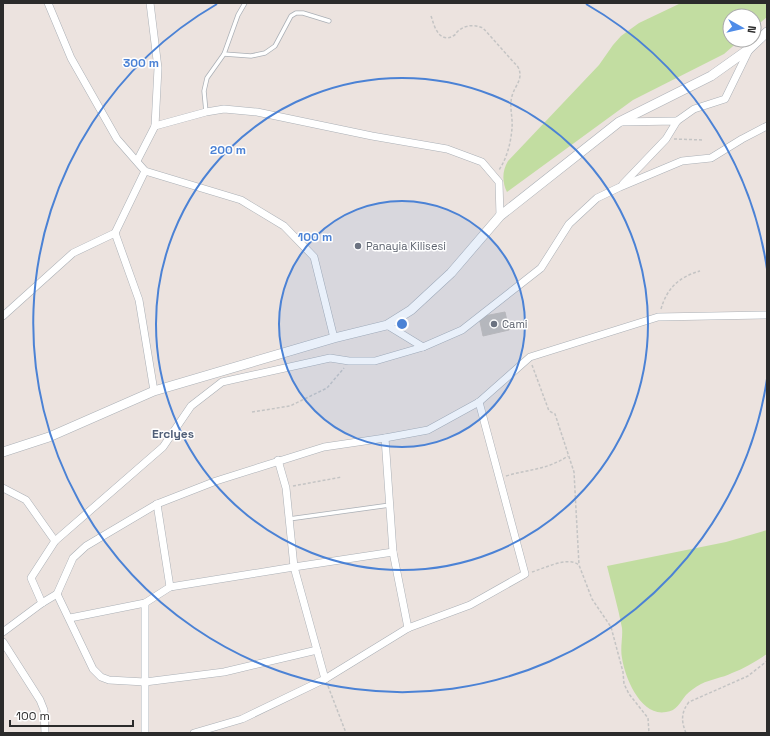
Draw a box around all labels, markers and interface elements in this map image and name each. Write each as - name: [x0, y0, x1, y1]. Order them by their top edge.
- north arrow: [722, 8, 762, 48]
- text: N: [744, 25, 759, 34]
- text: 300 m: [123, 55, 159, 71]
- text: 200 m: [210, 142, 246, 158]
- text: 100 m: [298, 229, 332, 245]
- place label: Panayia Kilisesi: [366, 239, 446, 253]
- marker: Panayia Kilisesi: [353, 241, 363, 251]
- centre of rings: [395, 317, 409, 331]
- place label: Cami: [502, 317, 528, 331]
- marker: Cami: [489, 319, 499, 329]
- district label: Erciyes: [152, 426, 194, 442]
- scale bar: [10, 702, 133, 728]
- text: 100 m: [16, 708, 50, 724]

